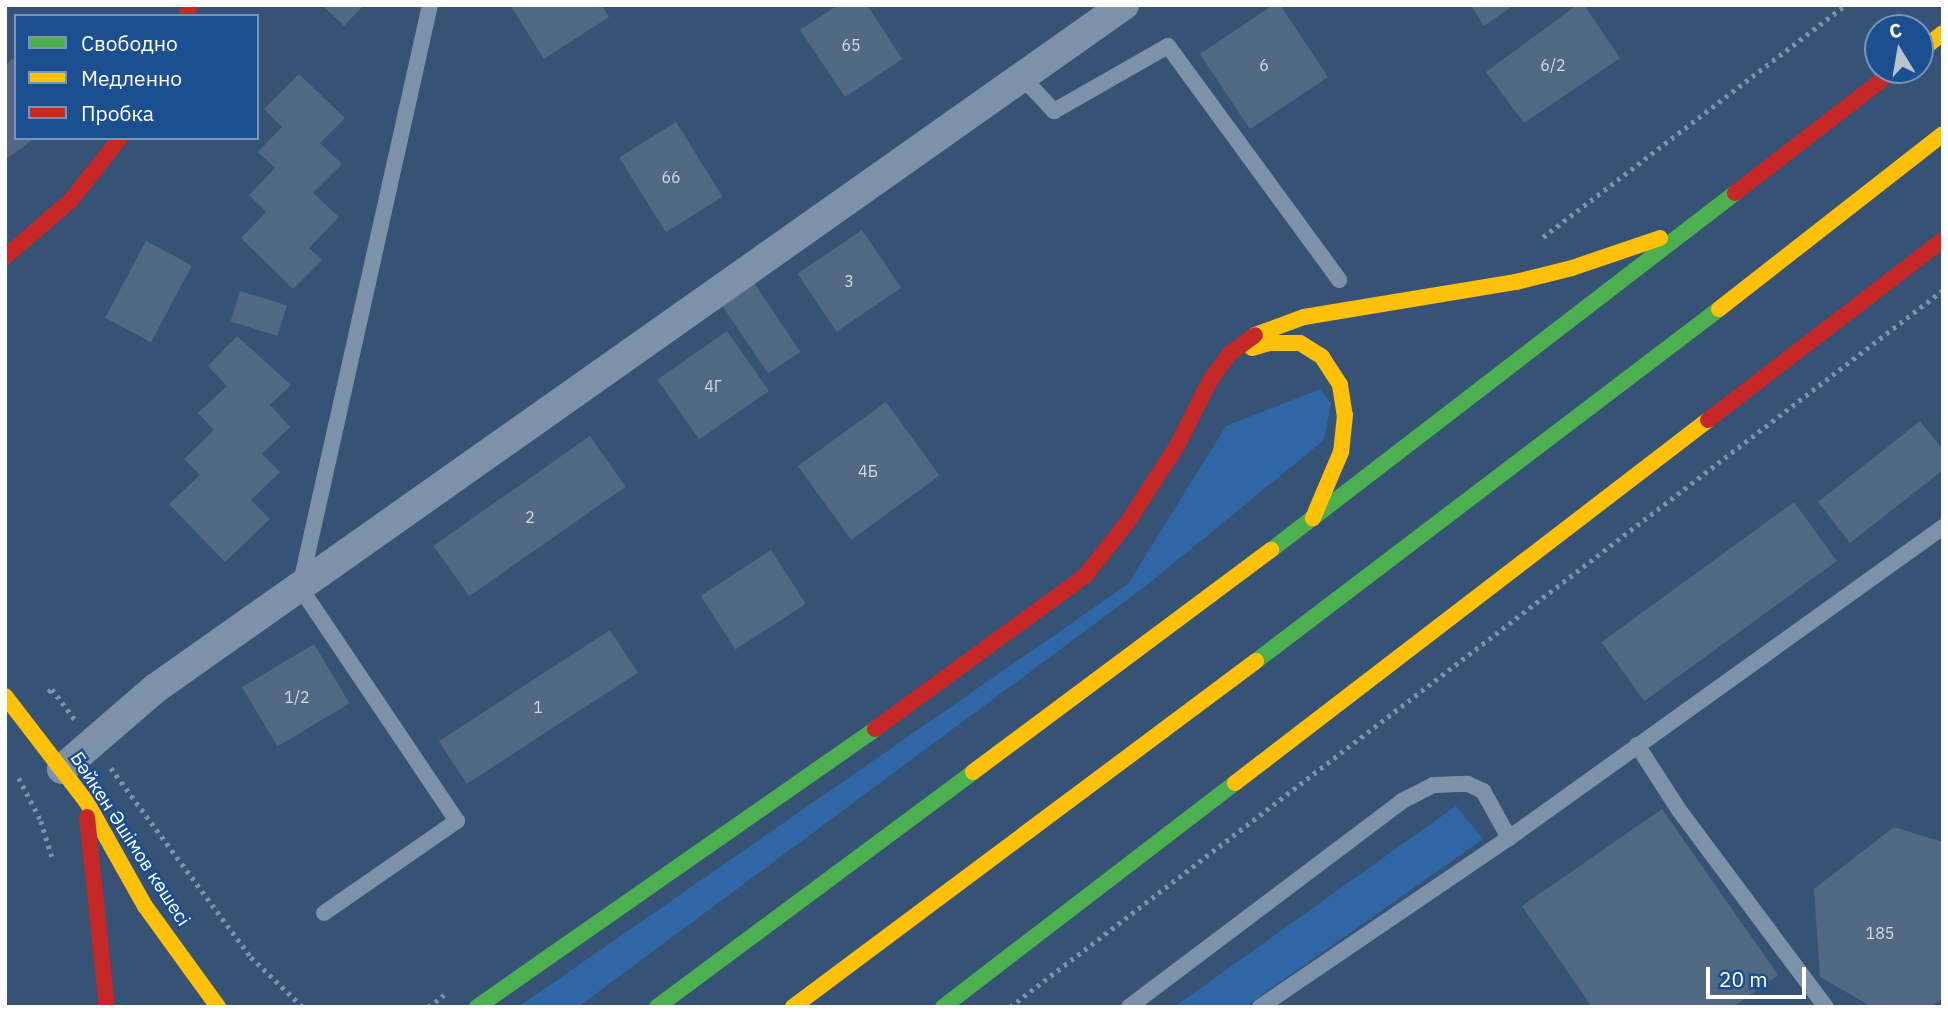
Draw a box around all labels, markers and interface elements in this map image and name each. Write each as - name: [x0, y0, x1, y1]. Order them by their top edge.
- legend: [14, 14, 259, 140]
- north arrow: [1864, 14, 1934, 84]
- text: С: [1887, 17, 1904, 43]
- text: Свободно: [81, 29, 178, 57]
- house number: 65: [841, 35, 861, 55]
- house number: 6: [1259, 55, 1269, 75]
- house number: 6/2: [1540, 55, 1566, 75]
- text: Медленно: [81, 64, 182, 92]
- text: Пробка: [81, 99, 154, 127]
- house number: 66: [661, 167, 681, 187]
- house number: 3: [844, 271, 854, 291]
- house number: 4Г: [704, 376, 722, 396]
- house number: 4Б: [858, 461, 878, 481]
- house number: 2: [525, 507, 535, 527]
- house number: 1/2: [284, 687, 310, 707]
- house number: 1: [533, 697, 543, 717]
- street label: Бәйкен Әшімов көшесі: [65, 748, 195, 930]
- house number: 185: [1866, 923, 1894, 943]
- scale bar: [1710, 953, 1810, 997]
- text: 20 m: [1719, 965, 1768, 993]

